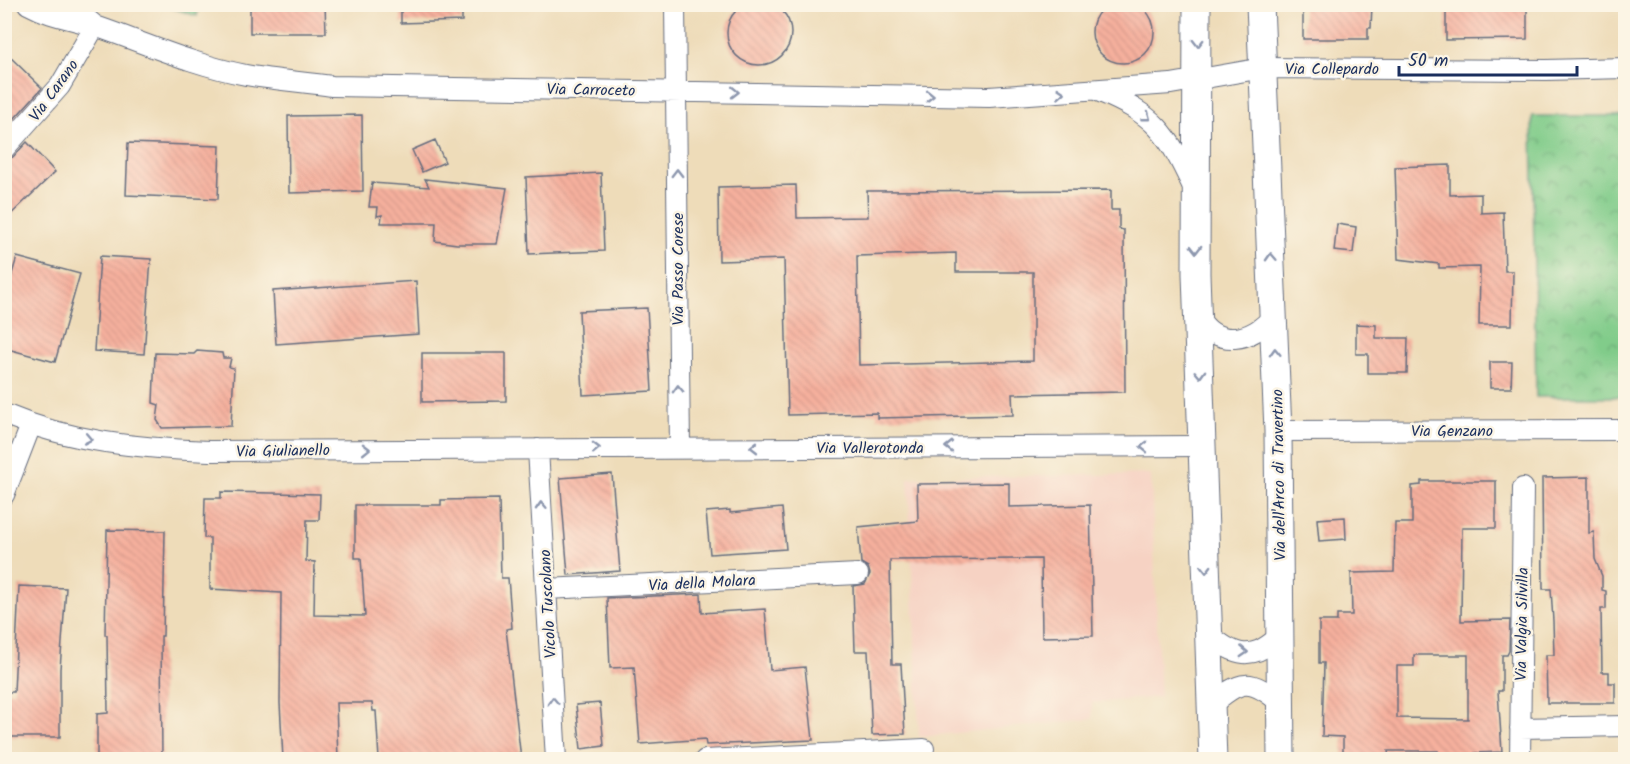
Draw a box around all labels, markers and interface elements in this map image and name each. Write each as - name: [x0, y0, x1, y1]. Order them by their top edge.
- one-way arrow: [1192, 38, 1204, 47]
- scale bar: [1399, 39, 1578, 77]
- text: 50 m: [1408, 47, 1448, 76]
- street label: Via Carano: [23, 54, 85, 127]
- street label: Via Collepardo: [1285, 57, 1379, 82]
- street label: Via Carroceto: [546, 77, 636, 104]
- one-way arrow: [730, 86, 739, 98]
- one-way arrow: [1057, 87, 1066, 100]
- one-way arrow: [925, 90, 934, 102]
- one-way arrow: [1140, 110, 1151, 121]
- one-way arrow: [671, 169, 683, 178]
- street label: Via Passo Corese: [666, 212, 691, 326]
- one-way arrow: [1189, 245, 1202, 254]
- one-way arrow: [1265, 252, 1278, 261]
- one-way arrow: [1269, 348, 1282, 357]
- one-way arrow: [1193, 370, 1206, 379]
- one-way arrow: [672, 385, 685, 394]
- street label: Via dell'Arco di Travertino: [1266, 389, 1293, 561]
- street label: Via Genzano: [1411, 419, 1493, 444]
- one-way arrow: [82, 432, 92, 445]
- street label: Via Vallerotonda: [816, 436, 924, 461]
- street label: Via Giulianello: [236, 438, 330, 465]
- one-way arrow: [749, 441, 758, 453]
- one-way arrow: [944, 441, 953, 453]
- one-way arrow: [1139, 441, 1148, 453]
- one-way arrow: [592, 442, 601, 455]
- one-way arrow: [361, 443, 370, 455]
- one-way arrow: [535, 502, 548, 511]
- street label: Vicolo Tuscolano: [533, 549, 564, 659]
- one-way arrow: [1200, 565, 1212, 574]
- street label: Via Valgia Silvilla: [1509, 567, 1536, 681]
- street label: Via della Molara: [648, 568, 756, 599]
- one-way arrow: [1239, 646, 1248, 659]
- one-way arrow: [546, 697, 559, 706]

